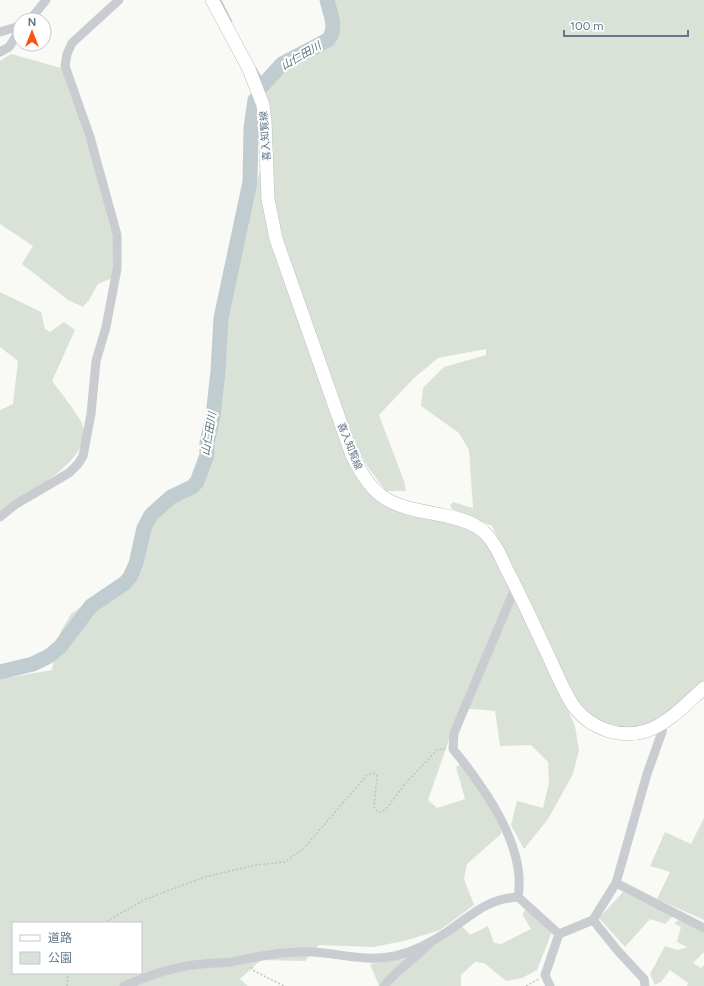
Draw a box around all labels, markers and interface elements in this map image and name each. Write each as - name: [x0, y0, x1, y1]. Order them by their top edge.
- north arrow: [12, 12, 52, 52]
- scale bar: [564, 12, 688, 38]
- text: N: [28, 16, 36, 29]
- text: 100 m: [570, 19, 604, 33]
- water label: 山仁田川: [279, 39, 324, 73]
- street label: 喜入知覧線: [257, 111, 273, 161]
- water label: 山仁田川: [199, 410, 219, 457]
- street label: 喜入知覧線: [335, 420, 365, 472]
- legend: [12, 922, 142, 974]
- text: 道路: [48, 931, 72, 945]
- text: 公園: [48, 951, 72, 965]

